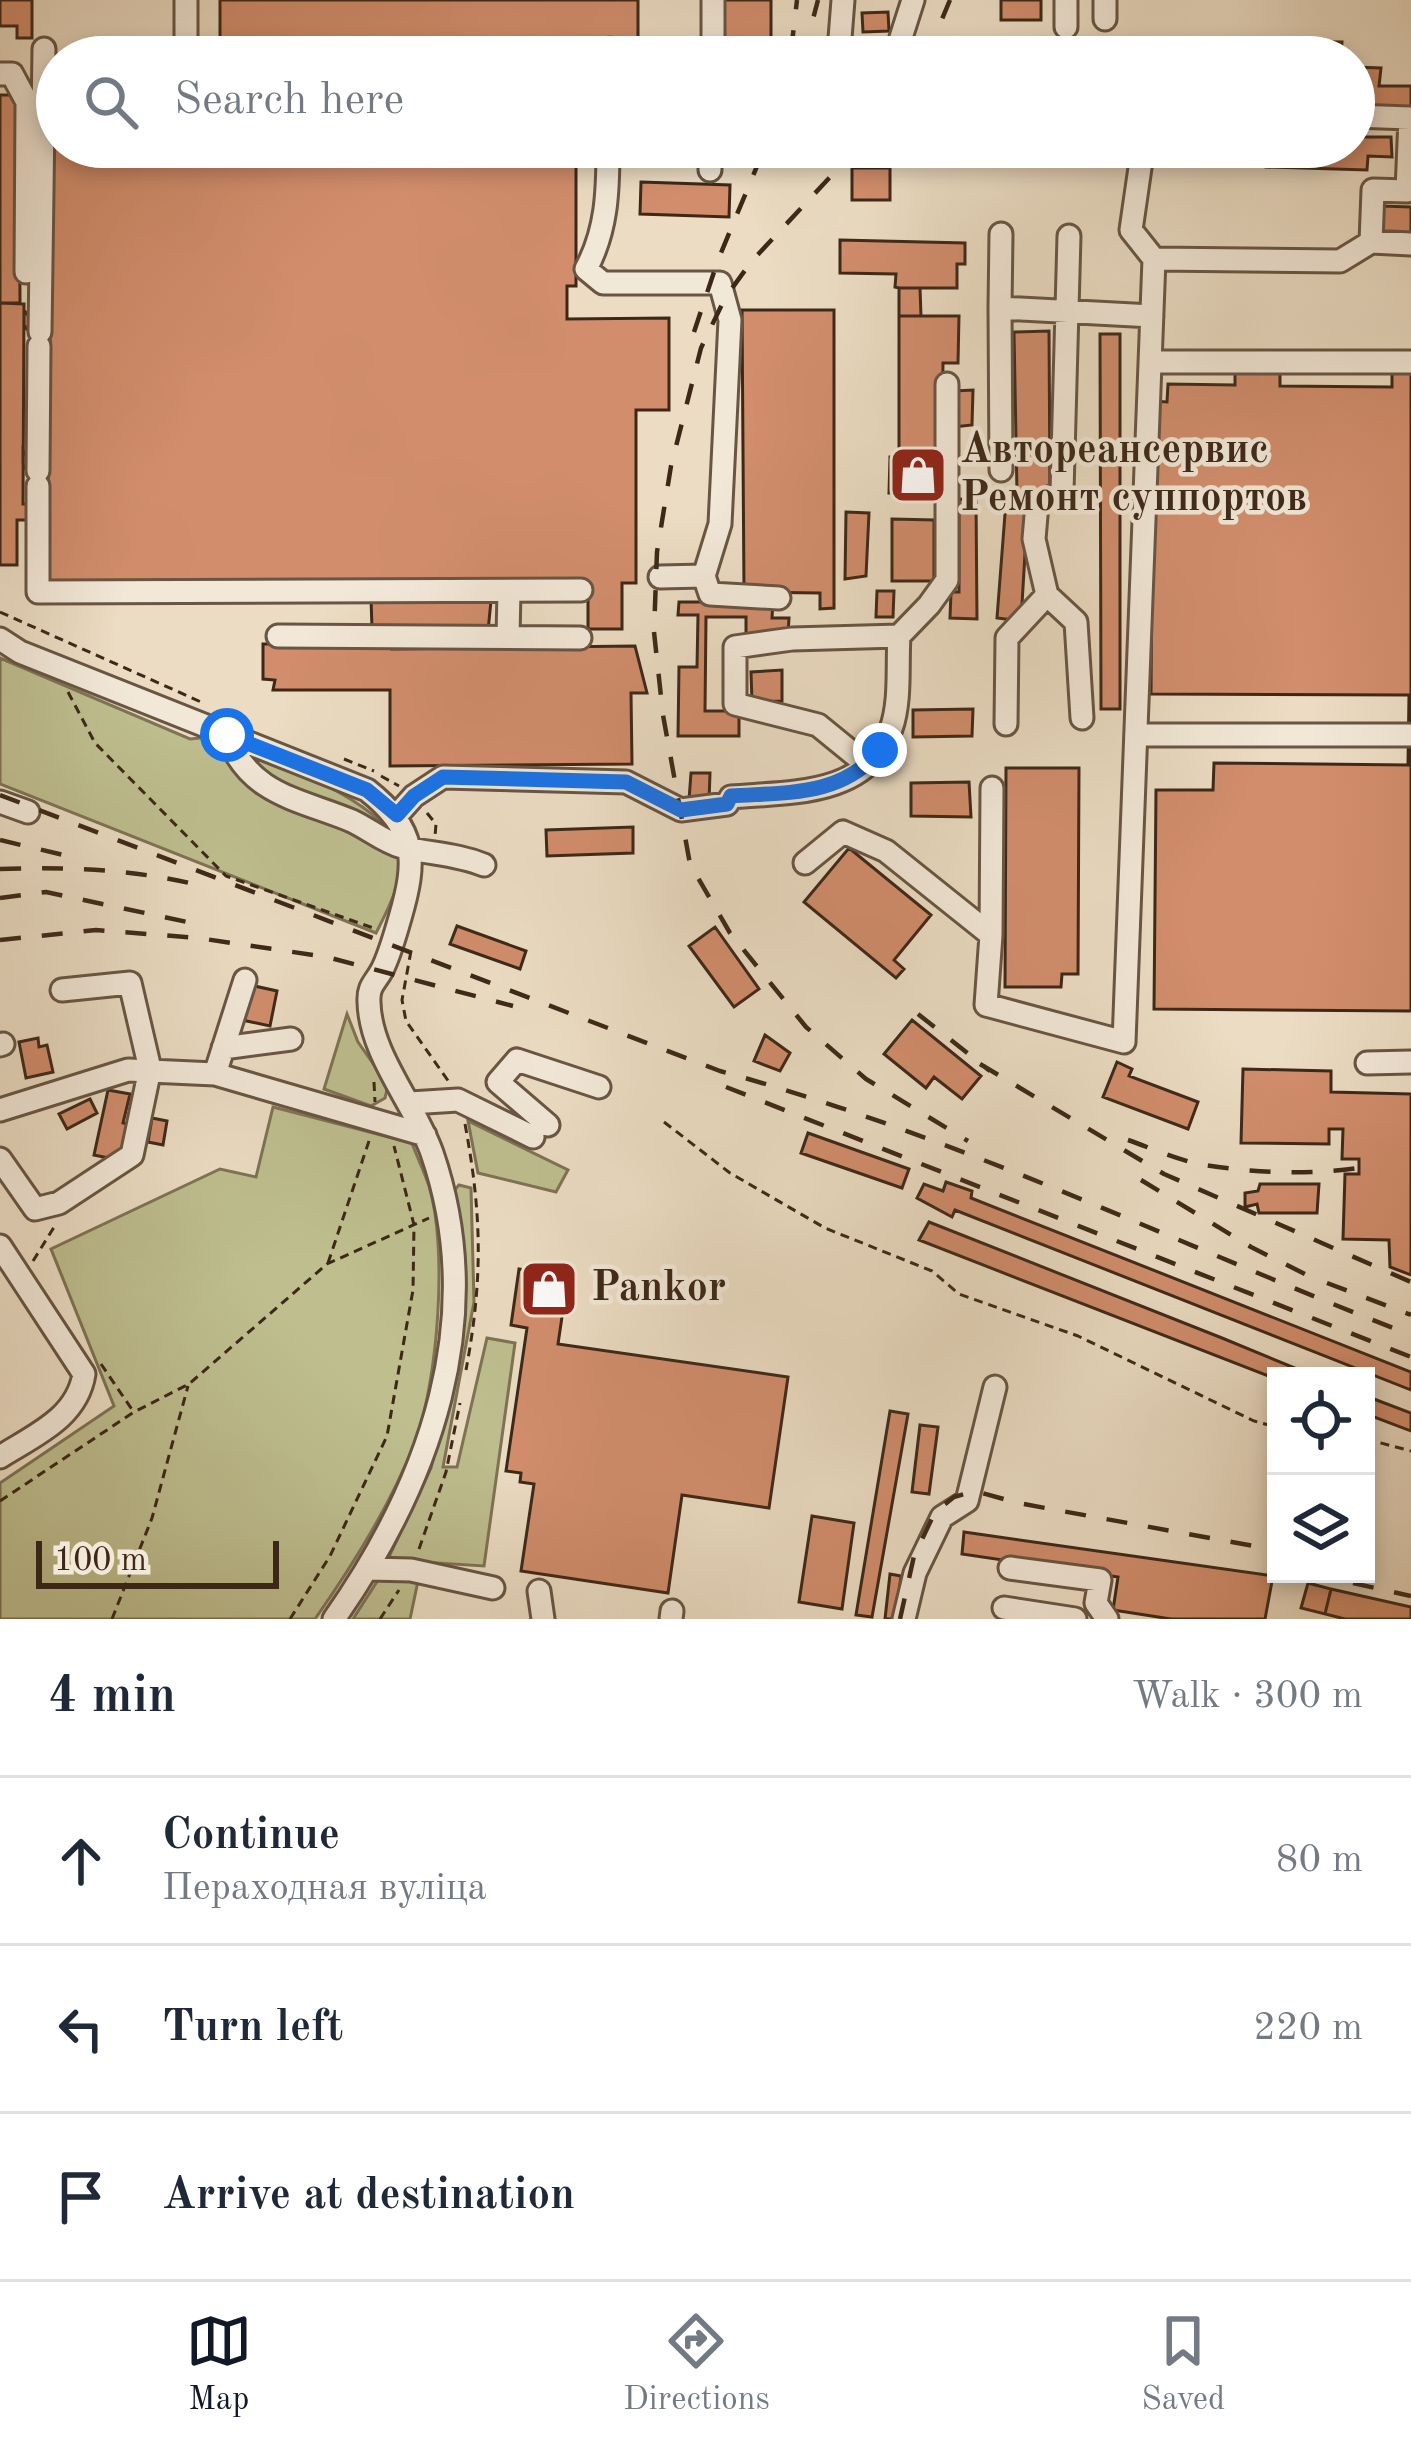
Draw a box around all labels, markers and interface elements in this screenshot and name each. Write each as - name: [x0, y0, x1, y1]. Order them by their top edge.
- search box: [36, 36, 1375, 168]
- icon: search: [78, 69, 144, 135]
- text: Search here: [174, 79, 404, 124]
- place label: Автореансервис Ремонт суппортов: [960, 430, 1307, 520]
- shop icon: Автореансервис Ремонт суппортов: [887, 444, 949, 506]
- route start: [200, 708, 254, 762]
- route end: [853, 723, 907, 777]
- shop icon: Pankor: [518, 1258, 580, 1320]
- place label: Pankor: [591, 1268, 726, 1310]
- map controls: [1267, 1367, 1375, 1583]
- button: locate: [1267, 1367, 1375, 1475]
- button: layers: [1267, 1475, 1375, 1583]
- scale bar: [36, 1535, 279, 1588]
- text: 100 m: [54, 1545, 147, 1578]
- text: 4 min: [48, 1672, 176, 1723]
- text: Walk · 300 m: [1132, 1677, 1363, 1716]
- text: Continue: [162, 1814, 340, 1859]
- icon: ahead: [48, 1828, 114, 1894]
- text: 80 m: [1276, 1841, 1363, 1880]
- text: Пераходная вуліца: [162, 1869, 487, 1908]
- icon: left: [48, 1996, 114, 2062]
- text: Turn left: [162, 2006, 343, 2051]
- text: 220 m: [1253, 2009, 1363, 2048]
- icon: arrive: [48, 2164, 114, 2230]
- text: Arrive at destination: [162, 2174, 575, 2219]
- tab: Map: [186, 2308, 252, 2421]
- tab: Directions: [623, 2308, 770, 2421]
- tab: Saved: [1141, 2308, 1225, 2421]

